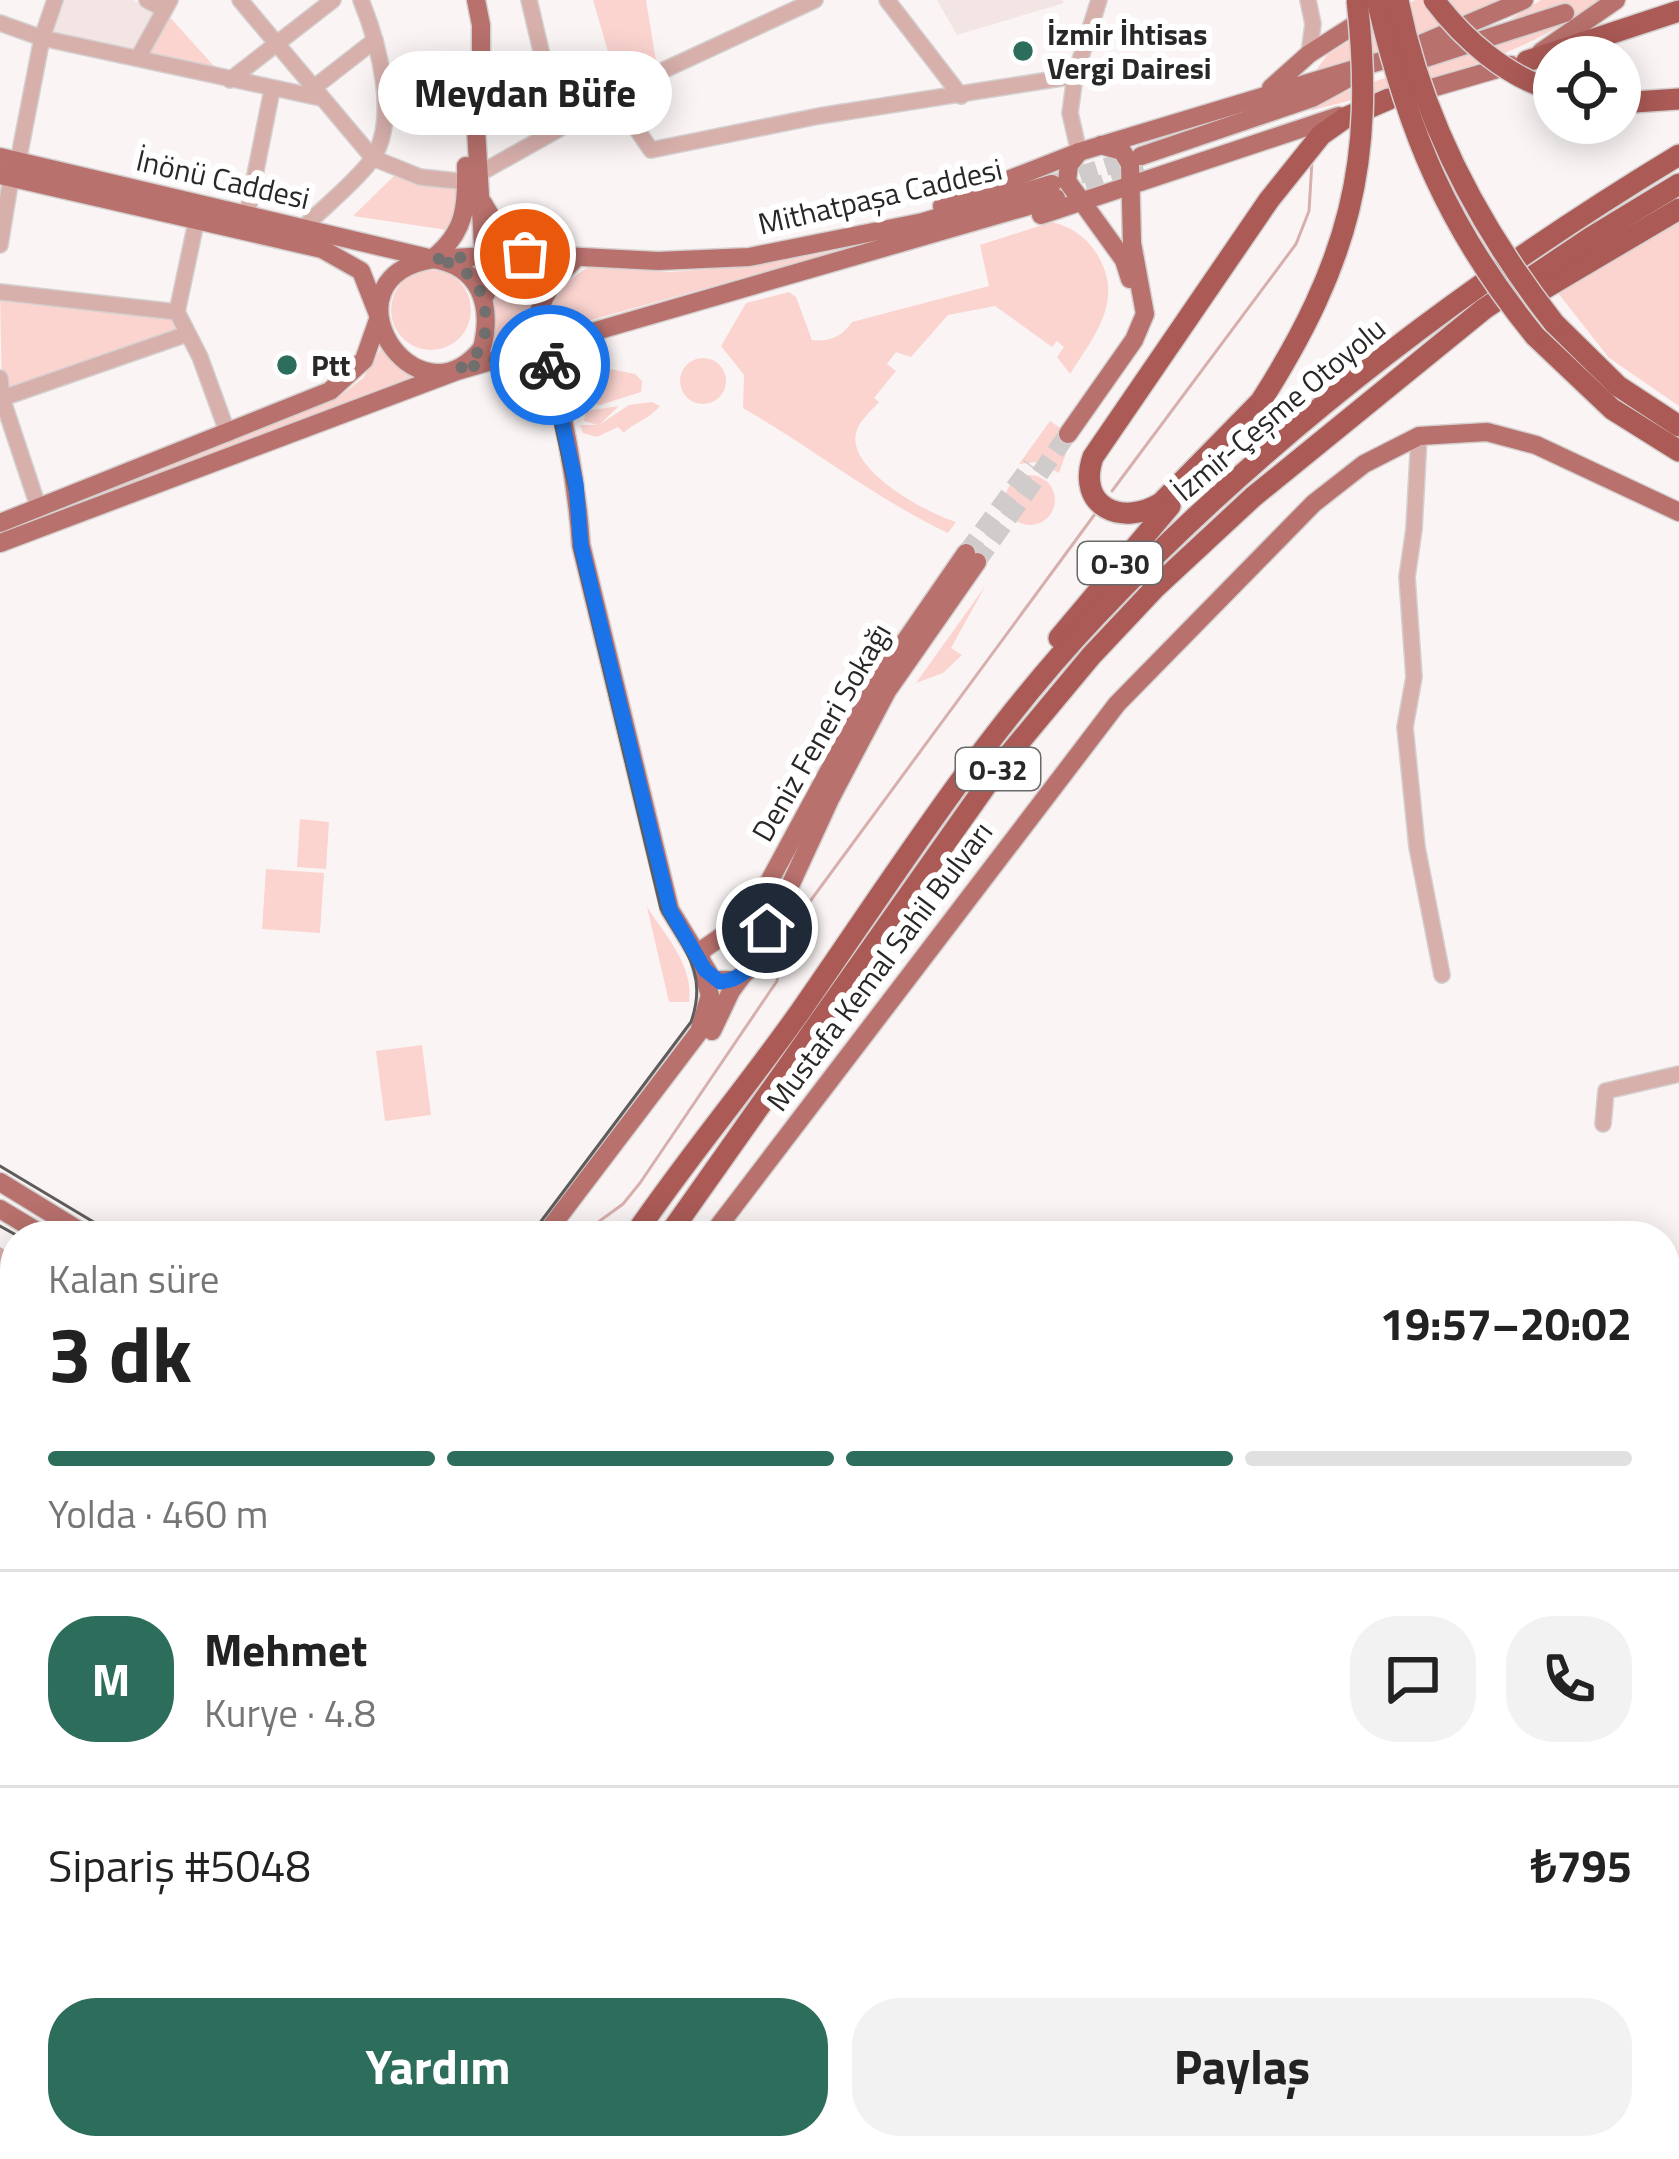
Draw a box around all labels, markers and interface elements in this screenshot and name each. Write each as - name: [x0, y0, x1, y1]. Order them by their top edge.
- place label: İzmir İhtisas Vergi Dairesi: [1047, 11, 1212, 91]
- map controls: [1533, 36, 1641, 144]
- button: locate: [1533, 36, 1641, 144]
- marker: İzmir İhtisas Vergi Dairesi: [1010, 38, 1036, 64]
- callout: Meydan Büfe: [378, 50, 672, 134]
- text: Meydan Büfe: [414, 63, 636, 122]
- street label: İnönü Caddesi: [132, 137, 314, 221]
- street label: Mithatpaşa Caddesi: [753, 146, 1007, 246]
- pin: [474, 203, 576, 305]
- icon: bag: [492, 221, 558, 287]
- courier: [490, 305, 610, 425]
- street label: İzmir-Çeşme Otoyolu: [1162, 306, 1396, 512]
- icon: bike: [517, 332, 583, 398]
- place label: Ptt: [311, 342, 351, 388]
- marker: Ptt: [274, 352, 300, 378]
- road number: O-30: [1078, 542, 1162, 584]
- street label: Deniz Feneri Sokağı: [740, 614, 902, 850]
- road number: O-32: [956, 748, 1040, 790]
- street label: Mustafa Kemal Sahil Bulvarı: [755, 811, 1003, 1121]
- pin: [716, 877, 818, 979]
- icon: home: [734, 895, 800, 961]
- text: Kalan süre: [48, 1249, 219, 1308]
- text: 19:57–20:02: [1380, 1289, 1632, 1357]
- text: 3 dk: [48, 1294, 192, 1412]
- text: Yolda · 460 m: [48, 1484, 268, 1543]
- text: Mehmet: [204, 1615, 367, 1683]
- button: chat: [1350, 1616, 1476, 1742]
- button: phone: [1506, 1616, 1632, 1742]
- text: M: [92, 1645, 130, 1713]
- text: Kurye · 4.8: [204, 1683, 376, 1742]
- text: Sipariş #5048: [48, 1831, 311, 1899]
- text: ₺795: [1531, 1831, 1632, 1899]
- button: Yardım: [48, 1998, 828, 2136]
- button: Paylaş: [852, 1998, 1632, 2136]

